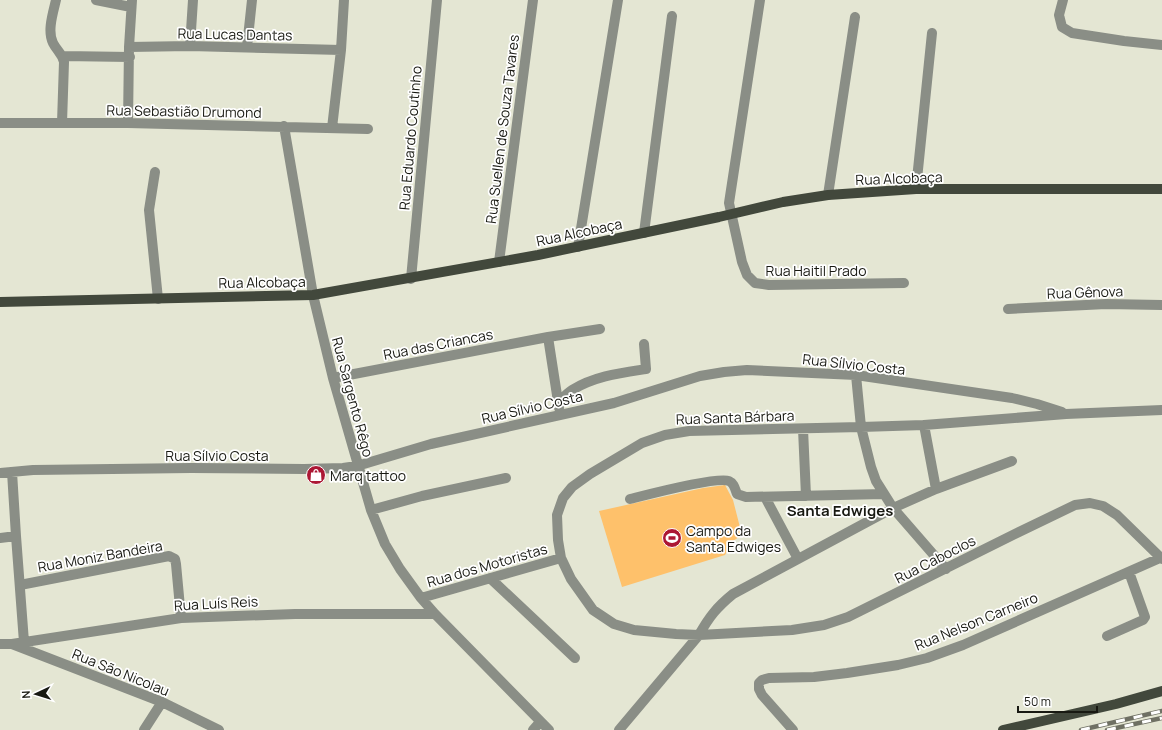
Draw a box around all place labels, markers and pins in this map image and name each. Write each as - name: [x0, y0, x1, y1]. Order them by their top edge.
- shop icon: Marq tattoo: [305, 464, 327, 486]
- place label: Marq tattoo: [330, 466, 406, 485]
- place label: Campo da Santa Edwiges: [686, 521, 781, 556]
- sports icon: Campo da Santa Edwiges: [661, 527, 683, 549]

